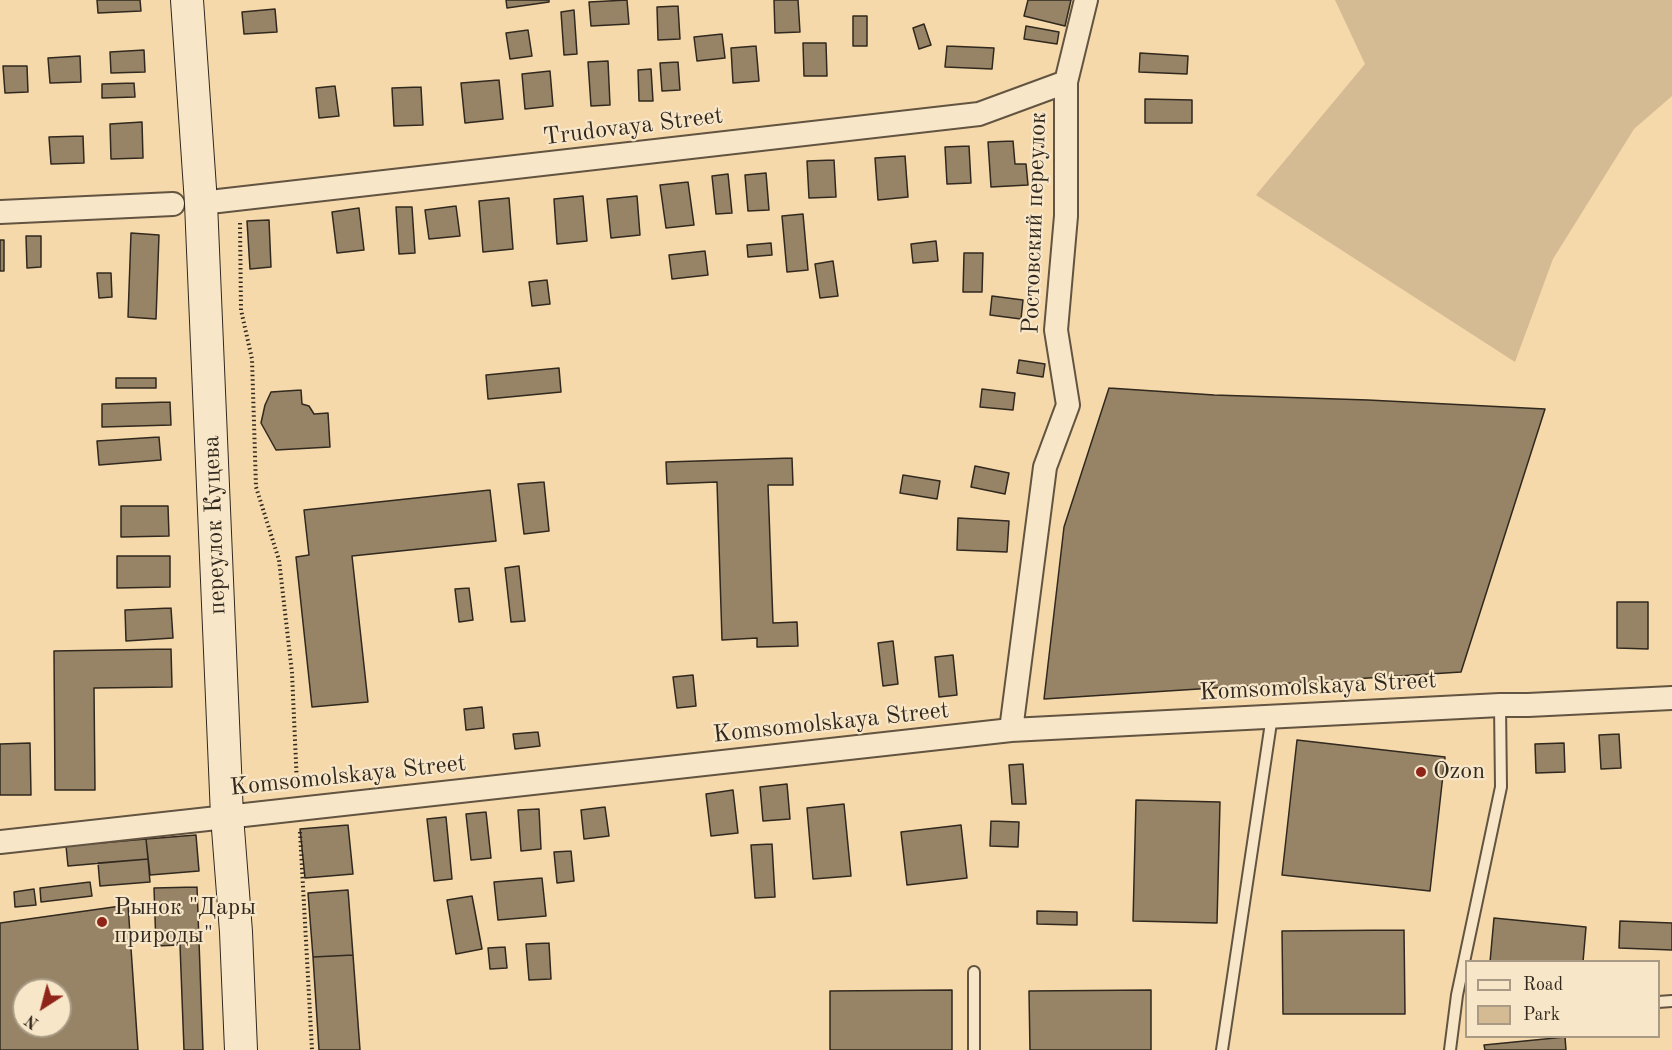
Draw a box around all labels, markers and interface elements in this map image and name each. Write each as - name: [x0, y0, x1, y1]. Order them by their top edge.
- street label: Trudovaya Street: [542, 102, 724, 152]
- street label: Ростовский переулок: [1017, 111, 1053, 335]
- street label: переулок Куцева: [197, 435, 233, 615]
- street label: Komsomolskaya Street: [1199, 666, 1437, 708]
- street label: Komsomolskaya Street: [711, 696, 951, 750]
- street label: Komsomolskaya Street: [228, 749, 468, 803]
- place label: Ozon: [1433, 758, 1485, 786]
- marker: Ozon: [1414, 765, 1428, 779]
- place label: Рынок "Дары природы": [114, 894, 256, 950]
- marker: Рынок "Дары природы": [95, 915, 109, 929]
- legend: [1465, 960, 1660, 1038]
- text: Road: [1523, 976, 1563, 994]
- north arrow: [12, 978, 72, 1038]
- text: Park: [1523, 1006, 1560, 1024]
- text: N: [23, 1011, 42, 1031]

